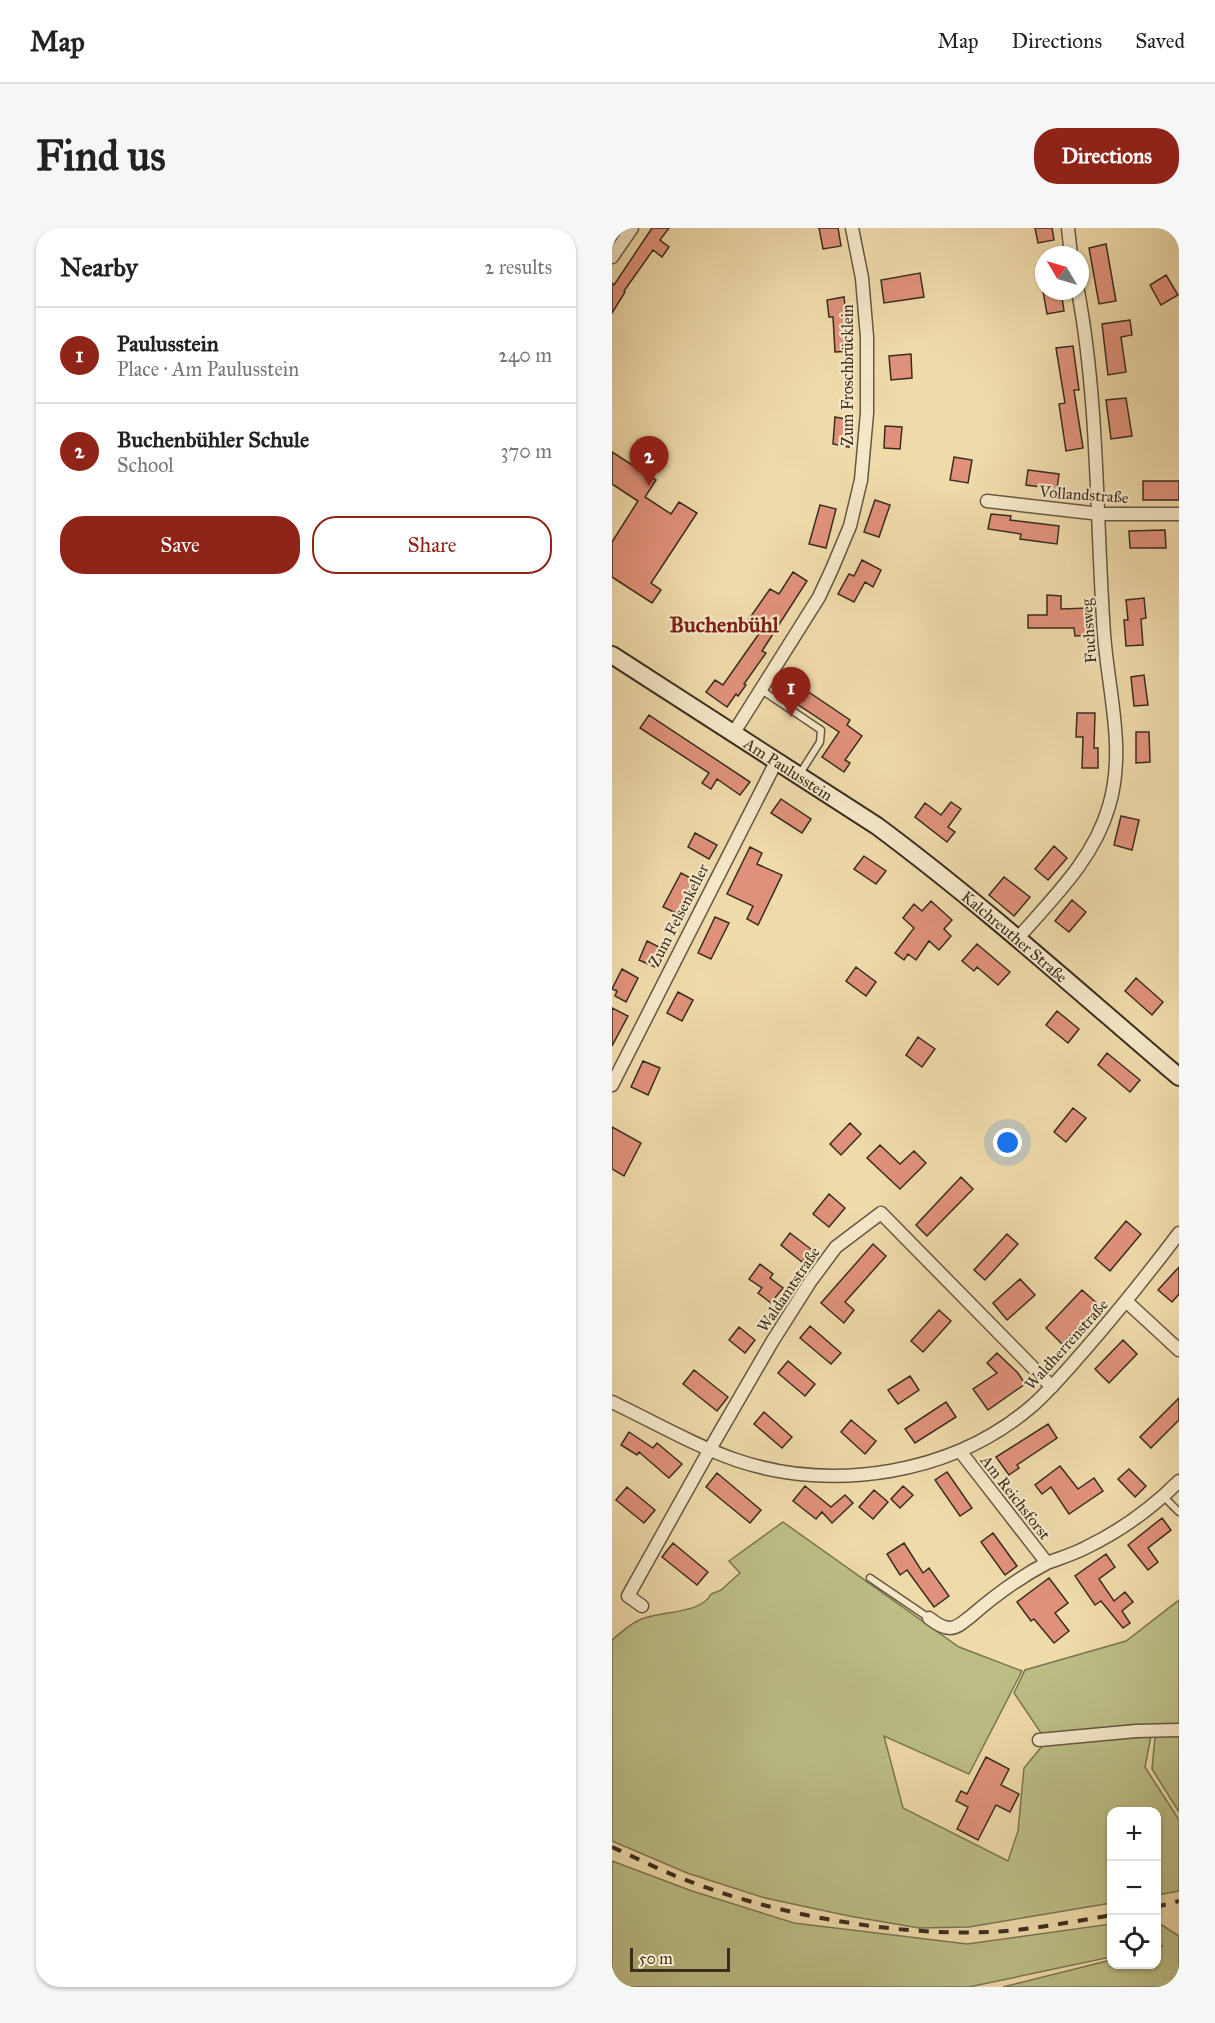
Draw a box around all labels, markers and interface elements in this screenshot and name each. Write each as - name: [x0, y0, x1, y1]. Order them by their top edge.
- text: Map: [30, 24, 85, 59]
- text: Map: [938, 28, 979, 54]
- text: Directions: [1012, 28, 1102, 54]
- text: Saved: [1135, 28, 1185, 54]
- button: Directions: [1034, 128, 1179, 184]
- text: Find us: [36, 130, 166, 182]
- north arrow: [1035, 246, 1089, 300]
- text: Nearby: [60, 251, 138, 283]
- text: 2 results: [484, 255, 552, 279]
- street label: Zum Froschbrücklein: [838, 304, 857, 446]
- text: Paulusstein: [117, 330, 219, 357]
- text: 1: [76, 343, 83, 367]
- text: 240 m: [498, 343, 552, 367]
- text: Place · Am Paulusstein: [117, 357, 299, 381]
- text: Buchenbühler Schule: [117, 426, 309, 453]
- pin: 2: [630, 436, 669, 486]
- text: 2: [75, 439, 84, 463]
- text: 370 m: [501, 439, 552, 463]
- text: School: [117, 453, 174, 477]
- street label: Vollandstraße: [1038, 482, 1130, 507]
- button: Save: [60, 516, 300, 574]
- button: Share: [312, 516, 552, 574]
- street label: Fuchsweg: [1077, 597, 1101, 664]
- district label: Buchenbühl: [669, 611, 780, 638]
- pin: 1: [772, 668, 810, 717]
- street label: Am Paulusstein: [739, 733, 836, 805]
- street label: Zum Felsenkeller: [644, 861, 713, 970]
- street label: Kalchreuther Straße: [958, 887, 1071, 987]
- your location: [993, 1128, 1022, 1157]
- street label: Waldamtstraße: [753, 1243, 824, 1335]
- street label: Waldherrenstraße: [1021, 1295, 1112, 1394]
- street label: Am Reichsforst: [976, 1450, 1055, 1544]
- map controls: [1107, 1807, 1161, 1969]
- button: +: [1107, 1807, 1161, 1861]
- button: −: [1107, 1861, 1161, 1915]
- button: locate: [1107, 1915, 1161, 1969]
- scale bar: [630, 1945, 730, 1972]
- text: 50 m: [639, 1949, 673, 1968]

